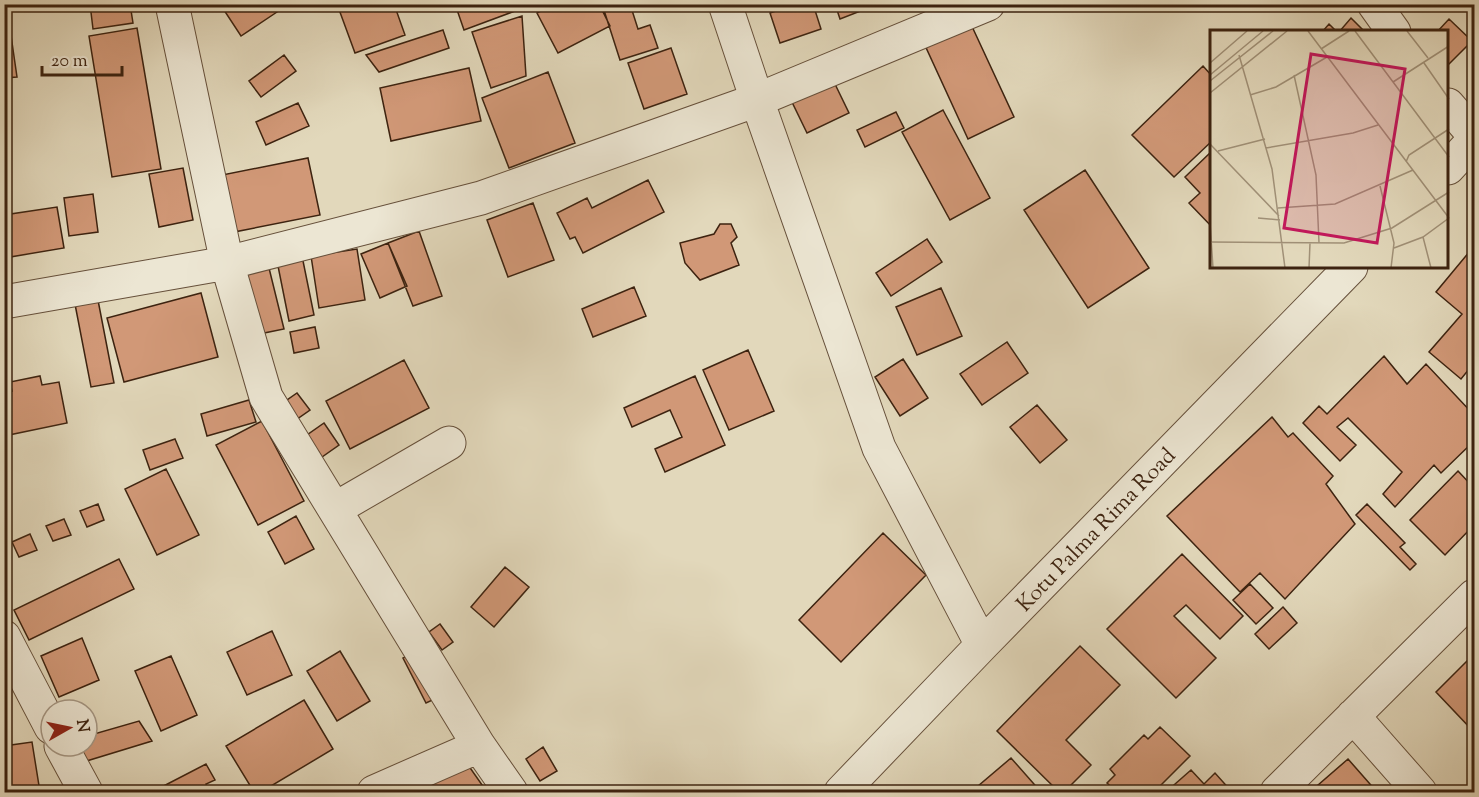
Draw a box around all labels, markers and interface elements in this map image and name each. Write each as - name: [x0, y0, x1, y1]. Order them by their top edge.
- inset map: [1210, 30, 1449, 268]
- scale bar: [42, 39, 122, 77]
- text: 20 m: [51, 49, 88, 75]
- street label: Kotu Palma Rima Road: [1010, 442, 1184, 620]
- north arrow: [39, 698, 99, 758]
- text: N: [69, 718, 94, 734]

